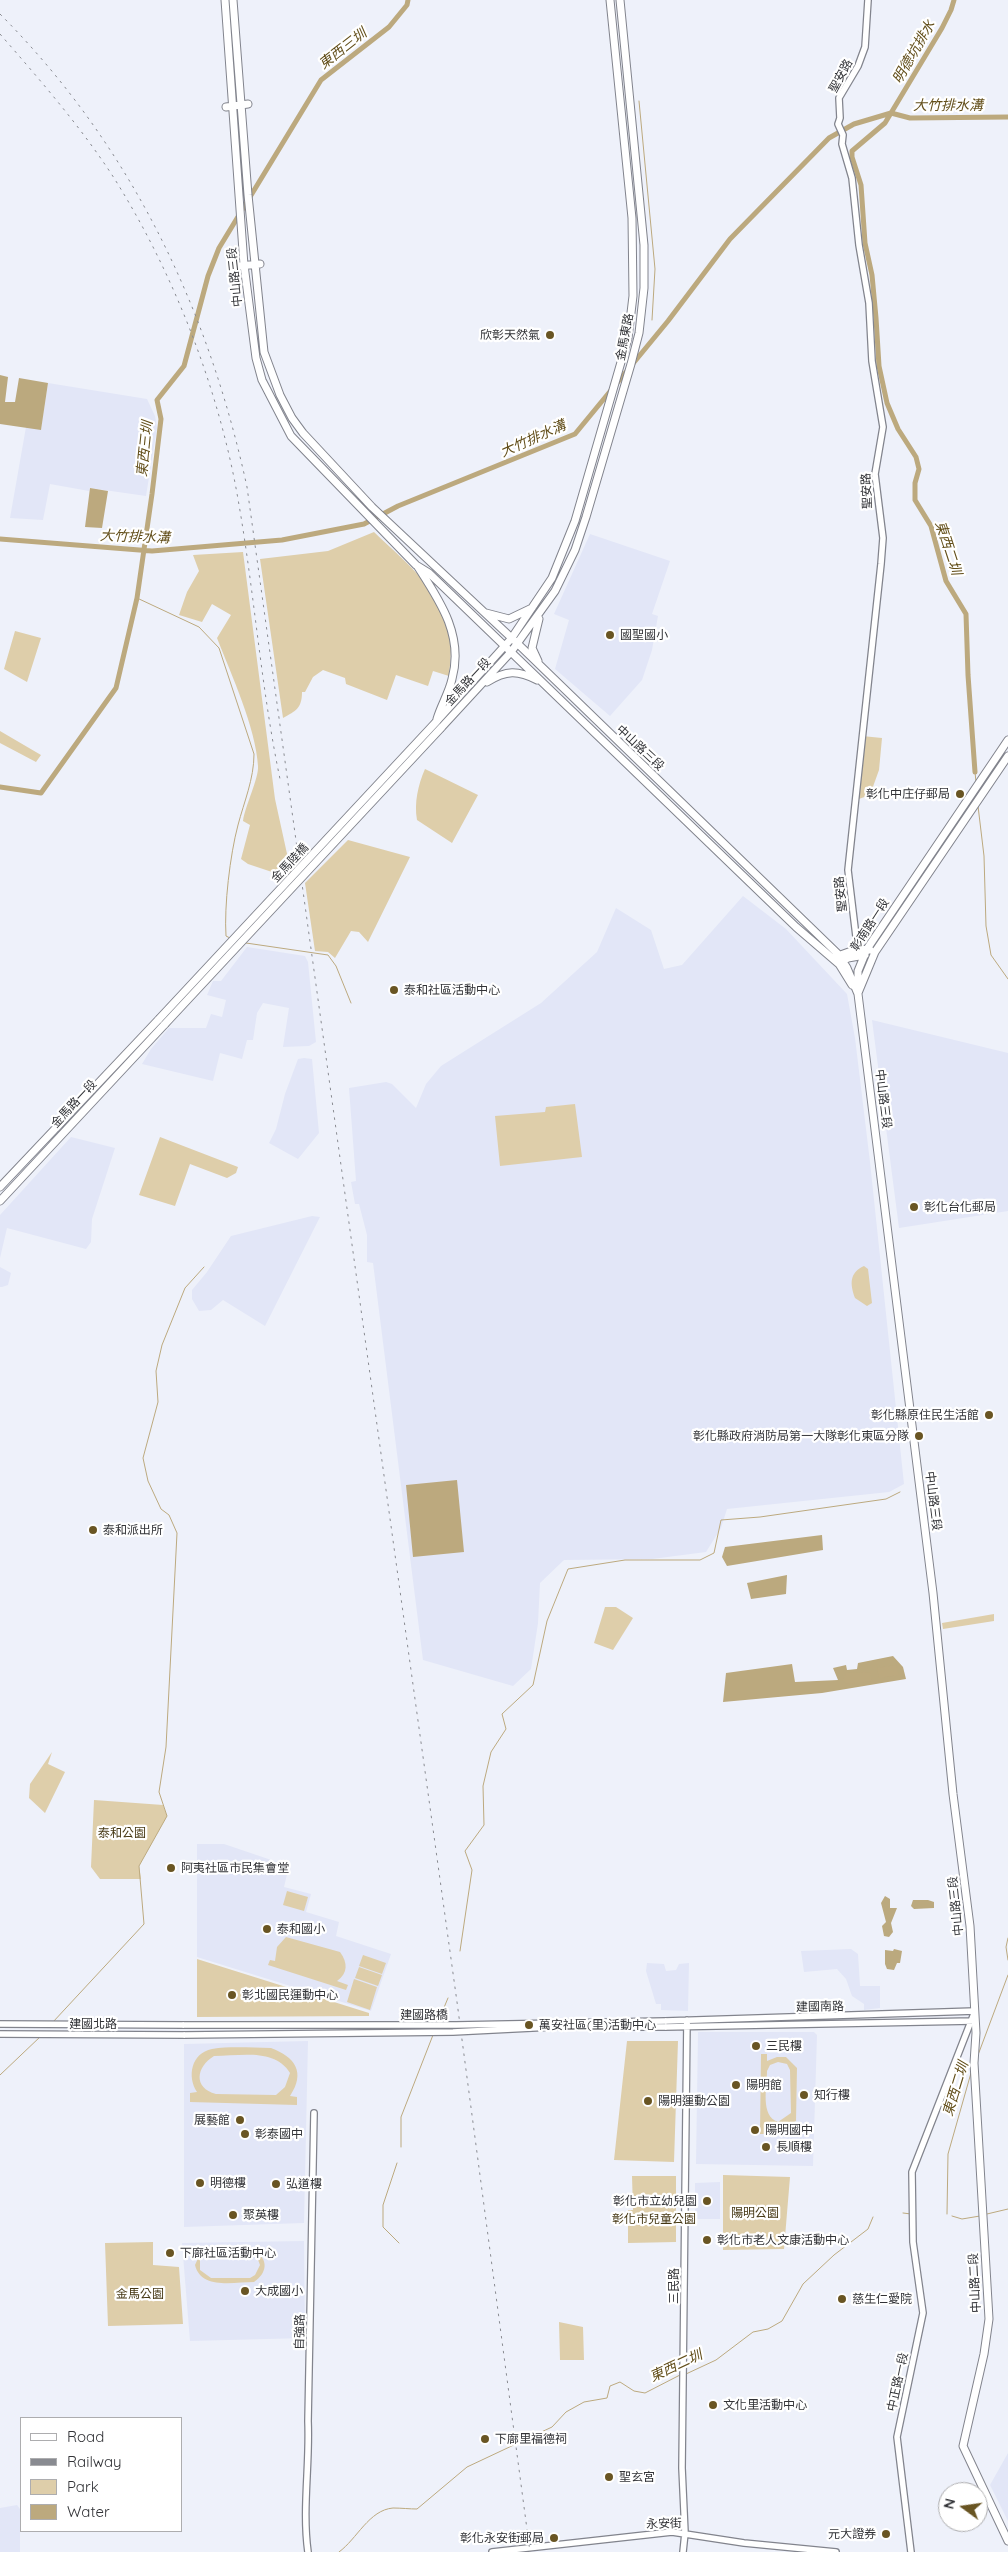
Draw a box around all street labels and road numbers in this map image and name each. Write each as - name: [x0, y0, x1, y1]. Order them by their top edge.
- street label: 聖安路: [826, 57, 856, 95]
- street label: 中山路三段: [225, 246, 245, 308]
- street label: 金馬東路: [613, 312, 637, 362]
- street label: 聖安路: [859, 473, 875, 509]
- street label: 金馬路一段: [442, 655, 494, 709]
- street label: 中山路三段: [613, 722, 667, 774]
- street label: 金馬陸橋: [268, 841, 312, 885]
- street label: 聖安路: [832, 875, 850, 913]
- street label: 彰南路一段: [848, 896, 892, 954]
- street label: 中山路三段: [872, 1068, 894, 1130]
- street label: 金馬路一段: [48, 1077, 100, 1131]
- street label: 中山路三段: [922, 1470, 944, 1532]
- street label: 中山路三段: [946, 1875, 966, 1937]
- street label: 建國南路: [796, 1999, 844, 2015]
- street label: 建國路橋: [400, 2008, 448, 2022]
- street label: 建國北路: [69, 2017, 117, 2031]
- street label: 中山路二段: [966, 2253, 984, 2313]
- street label: 三民路: [667, 2268, 681, 2304]
- street label: 自強路: [292, 2314, 308, 2350]
- street label: 中正路一段: [885, 2351, 911, 2413]
- street label: 永安街: [646, 2516, 682, 2532]

